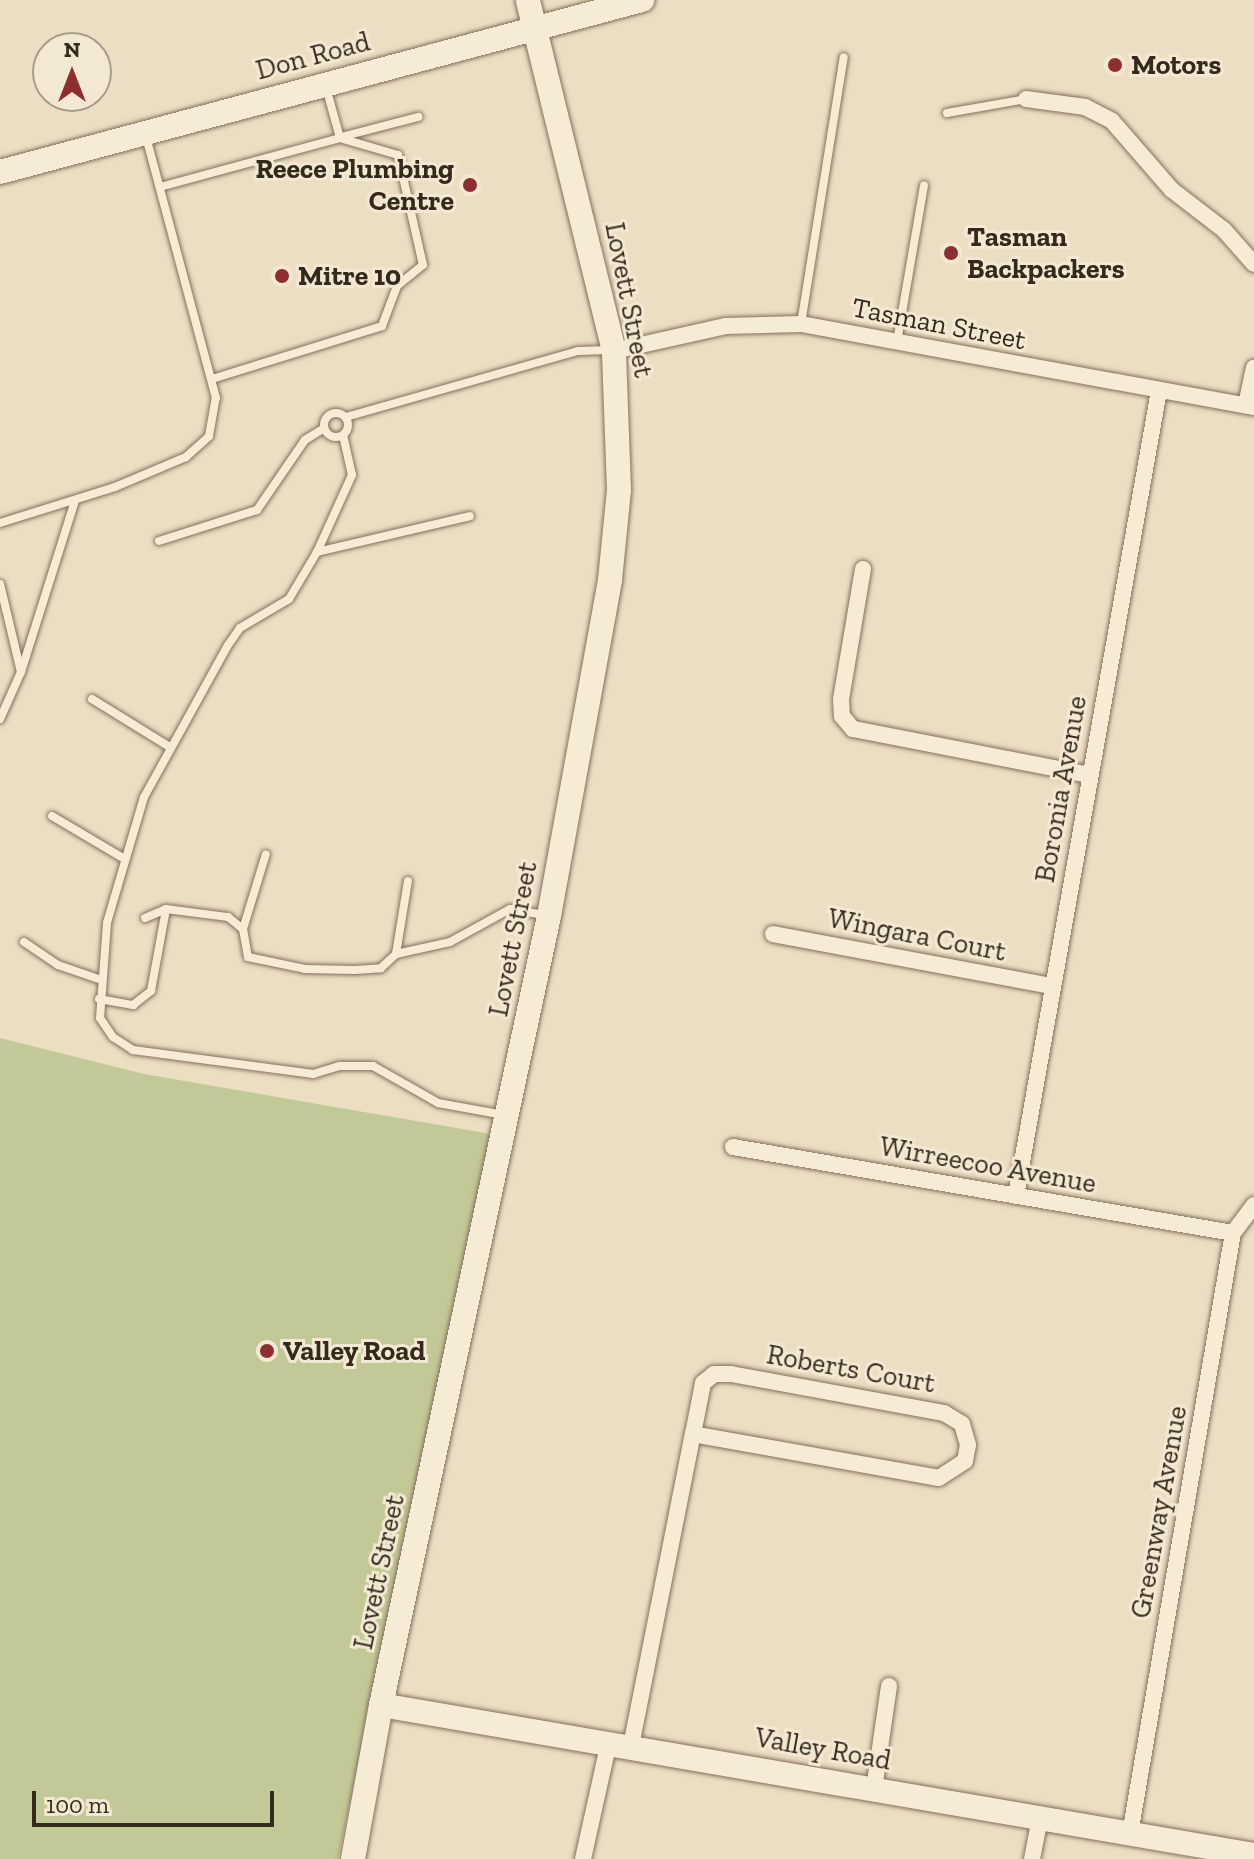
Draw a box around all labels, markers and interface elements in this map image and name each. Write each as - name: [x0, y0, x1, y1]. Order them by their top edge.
- street label: Don Road: [252, 25, 374, 87]
- north arrow: [32, 32, 112, 112]
- text: N: [64, 36, 80, 63]
- place label: Motors: [1131, 48, 1221, 82]
- marker: Motors: [1106, 56, 1124, 74]
- place label: Reece Plumbing Centre: [255, 152, 454, 218]
- marker: Reece Plumbing Centre: [461, 176, 479, 194]
- street label: Lovett Street: [598, 220, 660, 380]
- place label: Tasman Backpackers: [967, 220, 1125, 286]
- marker: Tasman Backpackers: [942, 244, 960, 262]
- place label: Mitre 10: [298, 259, 401, 293]
- marker: Mitre 10: [273, 267, 291, 285]
- street label: Tasman Street: [849, 291, 1029, 357]
- street label: Boronia Avenue: [1028, 693, 1094, 885]
- street label: Lovett Street: [482, 859, 544, 1019]
- street label: Wingara Court: [825, 901, 1009, 969]
- street label: Wirreecoo Avenue: [877, 1129, 1099, 1201]
- place label: Valley Road: [283, 1334, 426, 1368]
- street label: Roberts Court: [764, 1338, 938, 1400]
- marker: Valley Road: [258, 1342, 276, 1360]
- street label: Greenway Avenue: [1124, 1402, 1194, 1622]
- street label: Lovett Street: [346, 1492, 412, 1652]
- street label: Valley Road: [752, 1720, 894, 1778]
- scale bar: [36, 1775, 278, 1825]
- text: 100 m: [46, 1790, 109, 1819]

